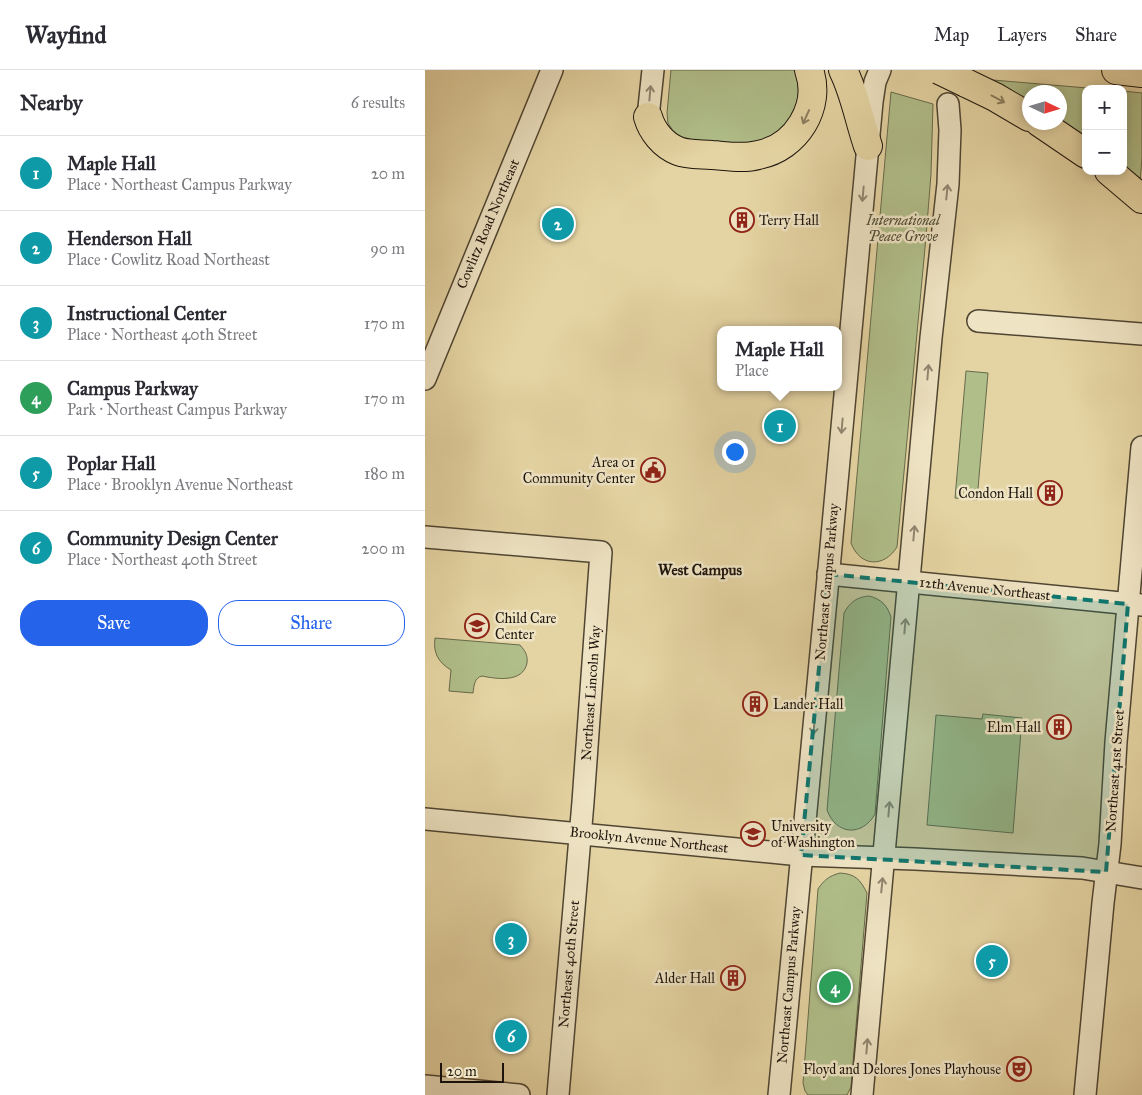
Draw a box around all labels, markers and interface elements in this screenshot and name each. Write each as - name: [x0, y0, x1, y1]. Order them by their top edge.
- text: Wayfind: [25, 20, 107, 50]
- text: Map: [934, 24, 969, 46]
- text: Layers: [997, 24, 1047, 46]
- text: Share: [1075, 24, 1117, 46]
- north arrow: [1022, 85, 1067, 130]
- map controls: [1082, 85, 1127, 175]
- button: +: [1082, 85, 1127, 130]
- one-way arrow: [646, 86, 655, 102]
- text: Nearby: [20, 90, 83, 116]
- text: 6 results: [351, 93, 405, 112]
- one-way arrow: [991, 94, 1006, 104]
- one-way arrow: [800, 109, 810, 124]
- button: −: [1082, 130, 1127, 175]
- text: Maple Hall: [67, 152, 156, 175]
- street label: Cowlitz Road Northeast: [453, 157, 523, 291]
- text: 1: [33, 164, 39, 183]
- text: 20 m: [371, 164, 405, 183]
- text: Place · Northeast Campus Parkway: [67, 175, 292, 194]
- one-way arrow: [942, 185, 952, 201]
- one-way arrow: [859, 186, 868, 202]
- pin: 2: [542, 205, 574, 243]
- building icon: Terry Hall: [729, 207, 755, 233]
- place label: Terry Hall: [759, 212, 819, 229]
- park label: International Peace Grove: [865, 212, 941, 245]
- text: Henderson Hall: [67, 227, 192, 250]
- text: 2: [32, 239, 40, 258]
- text: 90 m: [370, 239, 405, 258]
- text: Place · Cowlitz Road Northeast: [67, 250, 270, 269]
- text: Instructional Center: [67, 302, 226, 325]
- text: 3: [33, 314, 39, 333]
- text: 170 m: [364, 314, 405, 333]
- text: Place · Northeast 40th Street: [67, 325, 257, 344]
- popup: [717, 326, 842, 391]
- text: Maple Hall: [735, 338, 824, 361]
- text: Place: [735, 361, 769, 380]
- one-way arrow: [924, 364, 933, 380]
- text: Campus Parkway: [67, 377, 198, 400]
- text: 4: [32, 389, 40, 408]
- text: 170 m: [364, 389, 405, 408]
- text: Park · Northeast Campus Parkway: [67, 400, 287, 419]
- pin: 1: [764, 407, 796, 445]
- one-way arrow: [837, 417, 847, 433]
- your location: [722, 439, 748, 465]
- text: Poplar Hall: [67, 452, 156, 475]
- place label: Area 01 Community Center: [523, 454, 636, 487]
- public building icon: Area 01 Community Center: [640, 457, 666, 483]
- text: 5: [32, 464, 40, 483]
- text: 180 m: [364, 464, 405, 483]
- text: Place · Brooklyn Avenue Northeast: [67, 475, 293, 494]
- building icon: Condon Hall: [1037, 480, 1063, 506]
- place label: Condon Hall: [958, 485, 1033, 502]
- street label: Northeast Campus Parkway: [812, 502, 842, 661]
- one-way arrow: [909, 526, 918, 542]
- text: Community Design Center: [67, 527, 278, 550]
- text: 6: [32, 539, 40, 558]
- text: 200 m: [362, 539, 405, 558]
- text: Place · Northeast 40th Street: [67, 550, 257, 569]
- district label: West Campus: [658, 561, 743, 580]
- street label: 12th Avenue Northeast: [919, 574, 1051, 604]
- button: Save: [20, 600, 208, 646]
- button: Share: [218, 600, 405, 646]
- place label: Child Care Center: [495, 610, 557, 643]
- school or university icon: Child Care Center: [464, 613, 490, 639]
- one-way arrow: [900, 618, 910, 634]
- street label: Northeast Lincoln Way: [578, 624, 604, 761]
- building icon: Lander Hall: [742, 691, 768, 717]
- place label: Lander Hall: [773, 696, 844, 713]
- street label: Northeast 41st Street: [1102, 709, 1128, 833]
- building icon: Elm Hall: [1046, 714, 1072, 740]
- one-way arrow: [809, 719, 818, 735]
- place label: Elm Hall: [987, 719, 1041, 736]
- one-way arrow: [884, 801, 893, 817]
- place label: University of Washington: [771, 818, 855, 851]
- school or university icon: University of Washington: [740, 821, 766, 847]
- street label: Brooklyn Avenue Northeast: [569, 823, 729, 857]
- one-way arrow: [877, 877, 887, 893]
- street label: Northeast 40th Street: [555, 899, 583, 1028]
- street label: Northeast Campus Parkway: [774, 905, 804, 1064]
- pin: 3: [495, 920, 527, 958]
- pin: 5: [976, 942, 1008, 980]
- building icon: Alder Hall: [720, 965, 746, 991]
- pin: 4: [819, 968, 851, 1006]
- place label: Alder Hall: [654, 970, 715, 987]
- pin: 6: [495, 1017, 527, 1055]
- one-way arrow: [862, 1039, 872, 1055]
- theatre icon: Floyd and Delores Jones Playhouse: [1006, 1056, 1032, 1082]
- scale bar: [440, 1060, 504, 1083]
- place label: Floyd and Delores Jones Playhouse: [803, 1061, 1001, 1079]
- text: 20 m: [447, 1063, 477, 1080]

